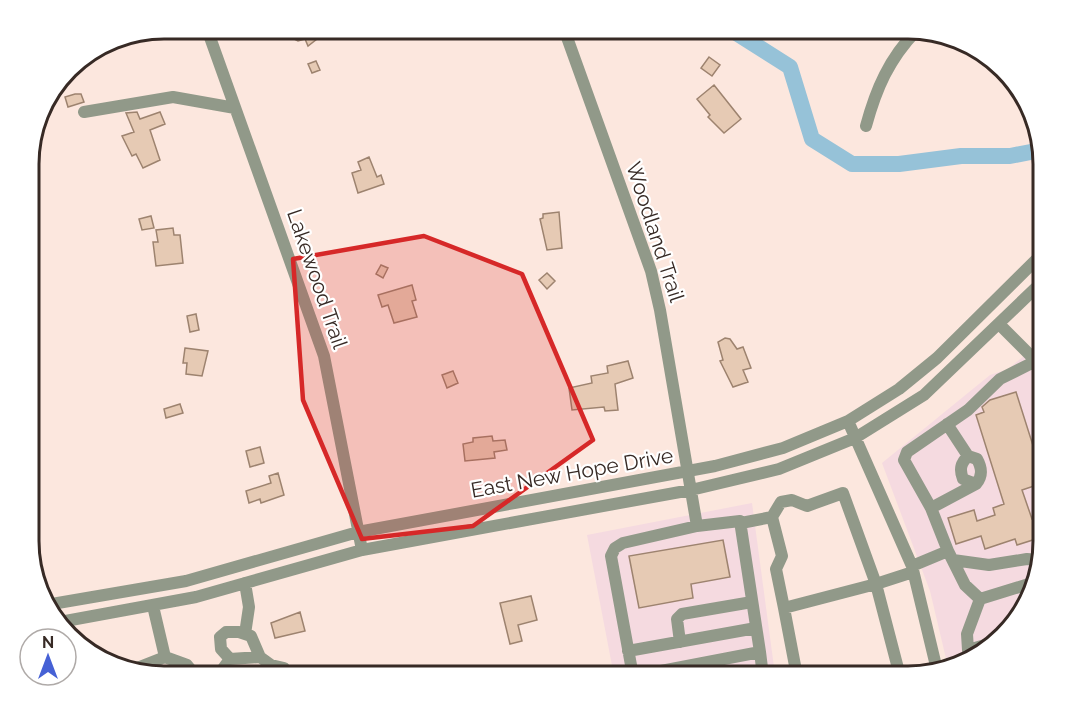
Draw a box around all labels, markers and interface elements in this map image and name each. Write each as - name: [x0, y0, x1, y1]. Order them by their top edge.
- street label: Woodland Trail: [621, 159, 690, 305]
- street label: Lakewood Trail: [282, 206, 353, 352]
- street label: East New Hope Drive: [469, 442, 675, 503]
- north arrow: [18, 627, 78, 687]
- text: N: [42, 633, 54, 652]

